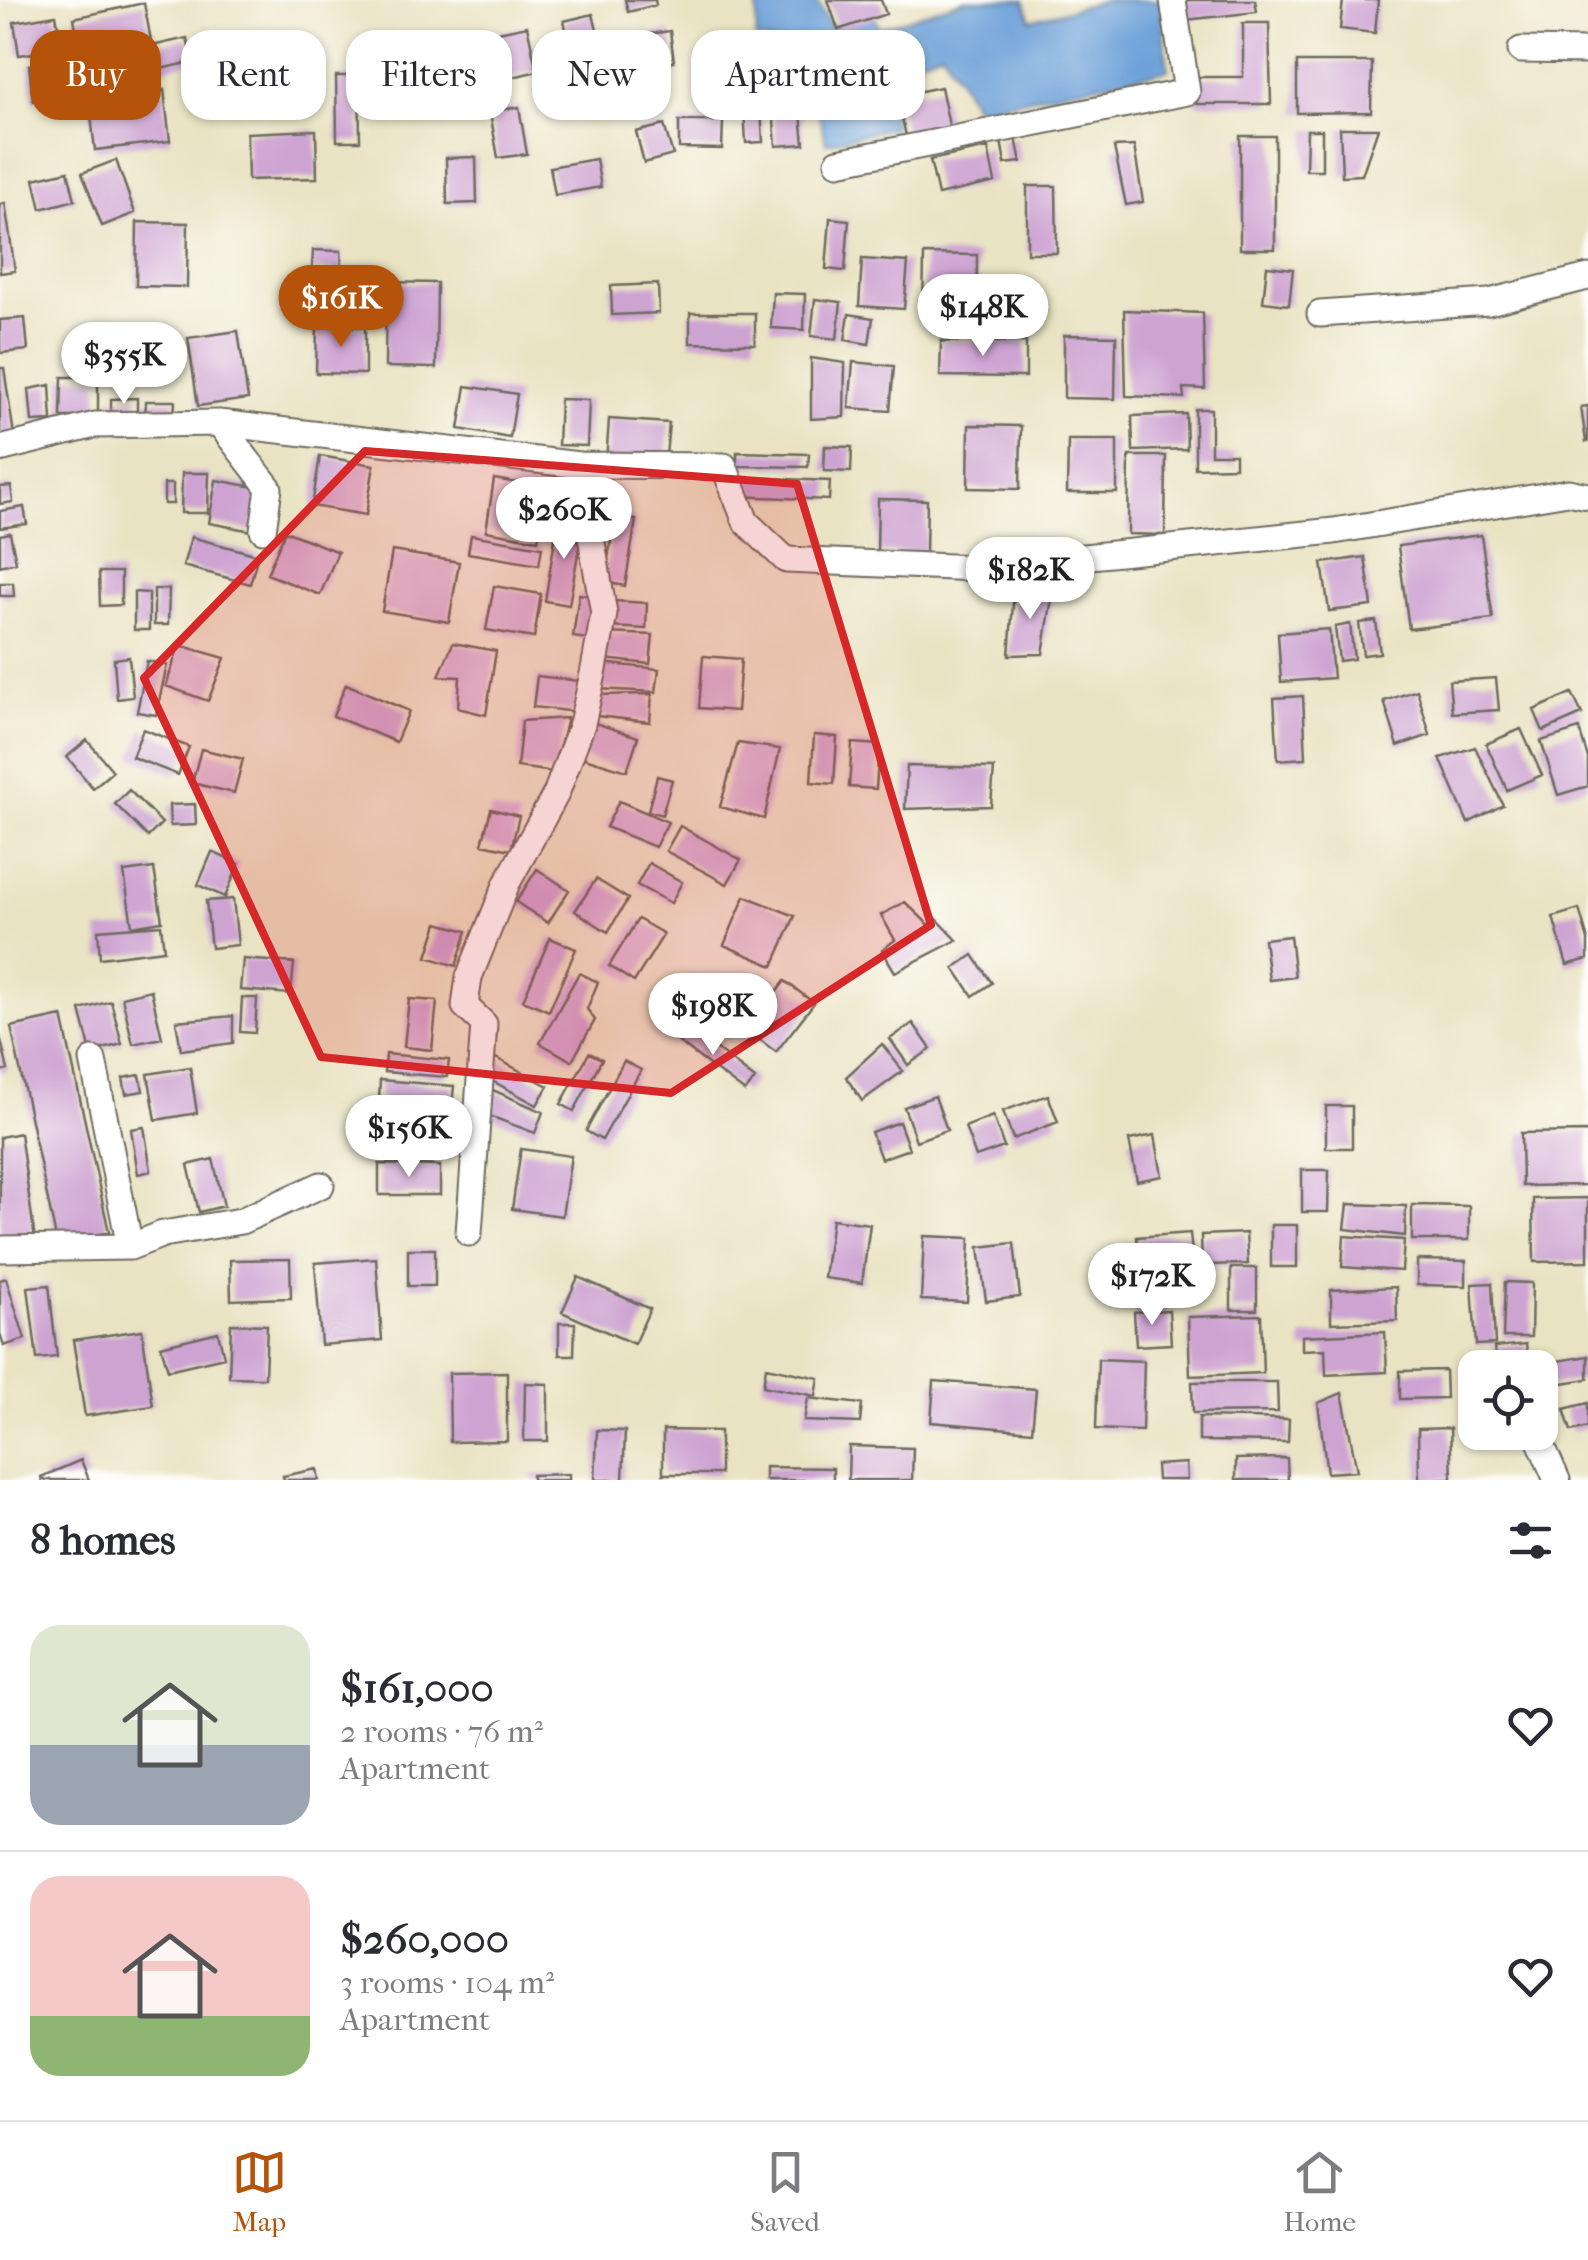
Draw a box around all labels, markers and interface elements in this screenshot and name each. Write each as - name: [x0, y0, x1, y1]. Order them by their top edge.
- chip: Buy: [30, 30, 161, 120]
- chip: Rent: [181, 30, 326, 120]
- chip: Filters: [346, 30, 512, 120]
- chip: New: [532, 30, 671, 120]
- chip: Apartment: [691, 30, 925, 120]
- pin: $161K: [271, 265, 411, 350]
- pin: $148K: [913, 274, 1053, 359]
- text: $161K: [301, 279, 381, 316]
- text: $148K: [939, 288, 1027, 325]
- pin: $355K: [54, 322, 194, 407]
- text: $355K: [83, 336, 165, 373]
- pin: $260K: [494, 477, 634, 562]
- text: $260K: [518, 491, 610, 528]
- pin: $182K: [960, 537, 1100, 622]
- text: $182K: [988, 551, 1072, 588]
- pin: $198K: [643, 973, 783, 1058]
- text: $198K: [670, 987, 756, 1024]
- pin: $156K: [339, 1095, 479, 1180]
- text: $156K: [367, 1109, 451, 1146]
- pin: $172K: [1082, 1243, 1222, 1328]
- text: $172K: [1110, 1257, 1194, 1294]
- map controls: [1458, 1350, 1558, 1450]
- button: locate: [1458, 1350, 1558, 1450]
- icon: filters: [1503, 1513, 1558, 1568]
- text: 8 homes: [30, 1516, 176, 1565]
- text: $161,000: [340, 1664, 494, 1713]
- icon: home: [110, 1665, 230, 1785]
- icon: heart: [1503, 1698, 1558, 1753]
- text: 2 rooms · 76 m²: [340, 1713, 543, 1750]
- text: Apartment: [340, 1750, 490, 1787]
- text: $260,000: [340, 1915, 509, 1964]
- icon: home: [110, 1916, 230, 2036]
- icon: heart: [1503, 1949, 1558, 2004]
- text: 3 rooms · 104 m²: [340, 1964, 554, 2001]
- text: Apartment: [340, 2001, 490, 2038]
- tab: Map: [232, 2145, 287, 2238]
- tab: Saved: [750, 2145, 820, 2238]
- tab: Home: [1283, 2145, 1356, 2238]

